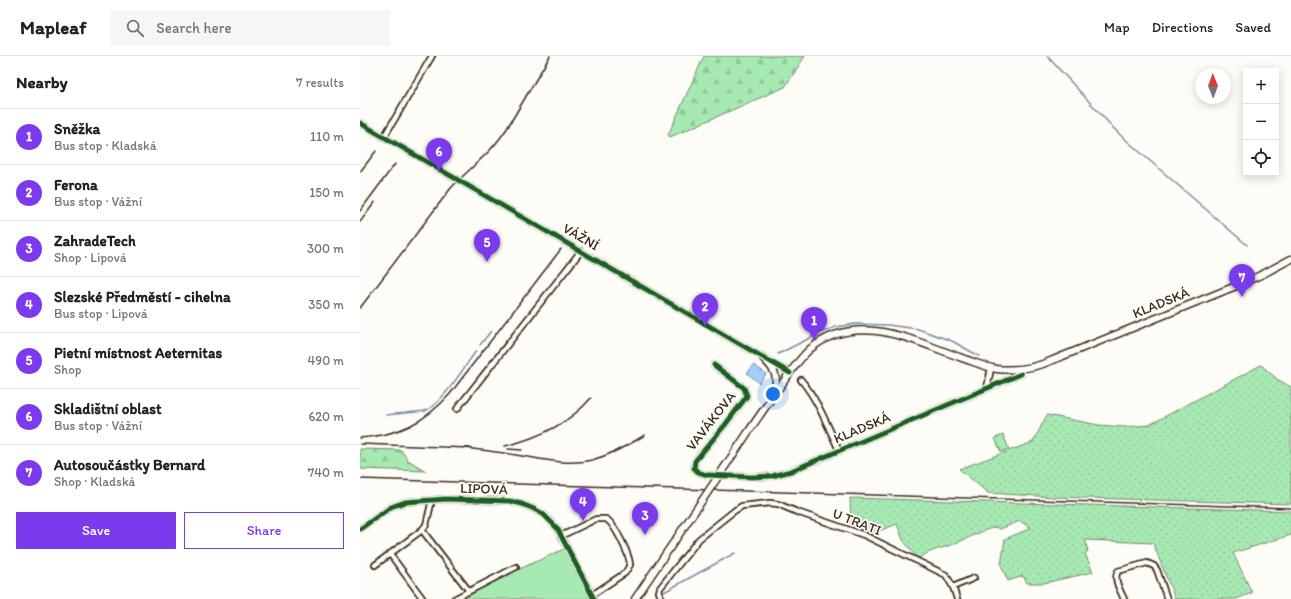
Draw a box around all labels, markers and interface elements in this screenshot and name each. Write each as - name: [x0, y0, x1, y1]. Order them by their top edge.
- search box: [110, 10, 390, 46]
- text: Mapleaf: [20, 16, 86, 39]
- icon: search: [124, 17, 146, 39]
- text: Search here: [156, 19, 232, 37]
- text: Map: [1104, 19, 1130, 36]
- text: Directions: [1152, 19, 1213, 36]
- text: Saved: [1235, 19, 1271, 36]
- north arrow: [1195, 68, 1231, 104]
- map controls: [1243, 68, 1279, 176]
- button: +: [1243, 68, 1279, 104]
- text: Nearby: [16, 72, 68, 92]
- text: 7 results: [296, 75, 344, 90]
- button: −: [1243, 104, 1279, 140]
- text: Sněžka: [54, 120, 100, 138]
- text: 1: [26, 129, 32, 144]
- text: 110 m: [310, 129, 344, 144]
- text: Bus stop · Kladská: [54, 138, 156, 153]
- pin: 6: [426, 138, 452, 171]
- button: locate: [1243, 140, 1279, 176]
- text: Ferona: [54, 176, 98, 194]
- text: 2: [26, 185, 32, 200]
- text: 150 m: [309, 185, 344, 200]
- text: Bus stop · Vážní: [54, 194, 142, 209]
- street label: VÁŽNÍ: [560, 220, 602, 254]
- pin: 5: [474, 229, 500, 262]
- text: ZahradeTech: [54, 232, 136, 250]
- text: 3: [25, 241, 33, 256]
- text: 300 m: [307, 241, 344, 256]
- text: Shop · Lipová: [54, 250, 127, 265]
- pin: 7: [1229, 264, 1255, 297]
- street label: KLADSKÁ: [1130, 284, 1192, 322]
- text: Slezské Předměstí - cihelna: [54, 288, 231, 306]
- pin: 2: [692, 293, 718, 326]
- text: 4: [25, 297, 33, 312]
- text: 350 m: [308, 297, 344, 312]
- text: Bus stop · Lipová: [54, 306, 148, 321]
- pin: 1: [801, 307, 827, 340]
- text: Pietní místnost Aeternitas: [54, 344, 222, 362]
- text: 5: [26, 353, 32, 368]
- text: 490 m: [308, 353, 344, 368]
- text: Shop: [54, 362, 81, 377]
- your location: [763, 384, 783, 404]
- street label: VAVÁKOVA: [683, 388, 739, 454]
- text: Skladištní oblast: [54, 400, 162, 418]
- street label: KLADSKÁ: [831, 408, 893, 448]
- text: 6: [26, 409, 32, 424]
- text: 620 m: [308, 409, 344, 424]
- text: Bus stop · Vážní: [54, 418, 142, 433]
- text: Autosoučástky Bernard: [54, 456, 205, 474]
- text: 7: [26, 465, 32, 480]
- text: 740 m: [308, 465, 344, 480]
- text: Shop · Kladská: [54, 474, 135, 489]
- street label: LIPOVÁ: [460, 480, 508, 498]
- pin: 4: [570, 488, 596, 521]
- pin: 3: [632, 502, 658, 535]
- street label: U TRATI: [830, 505, 884, 539]
- button: Save: [16, 512, 176, 549]
- button: Share: [184, 512, 344, 549]

